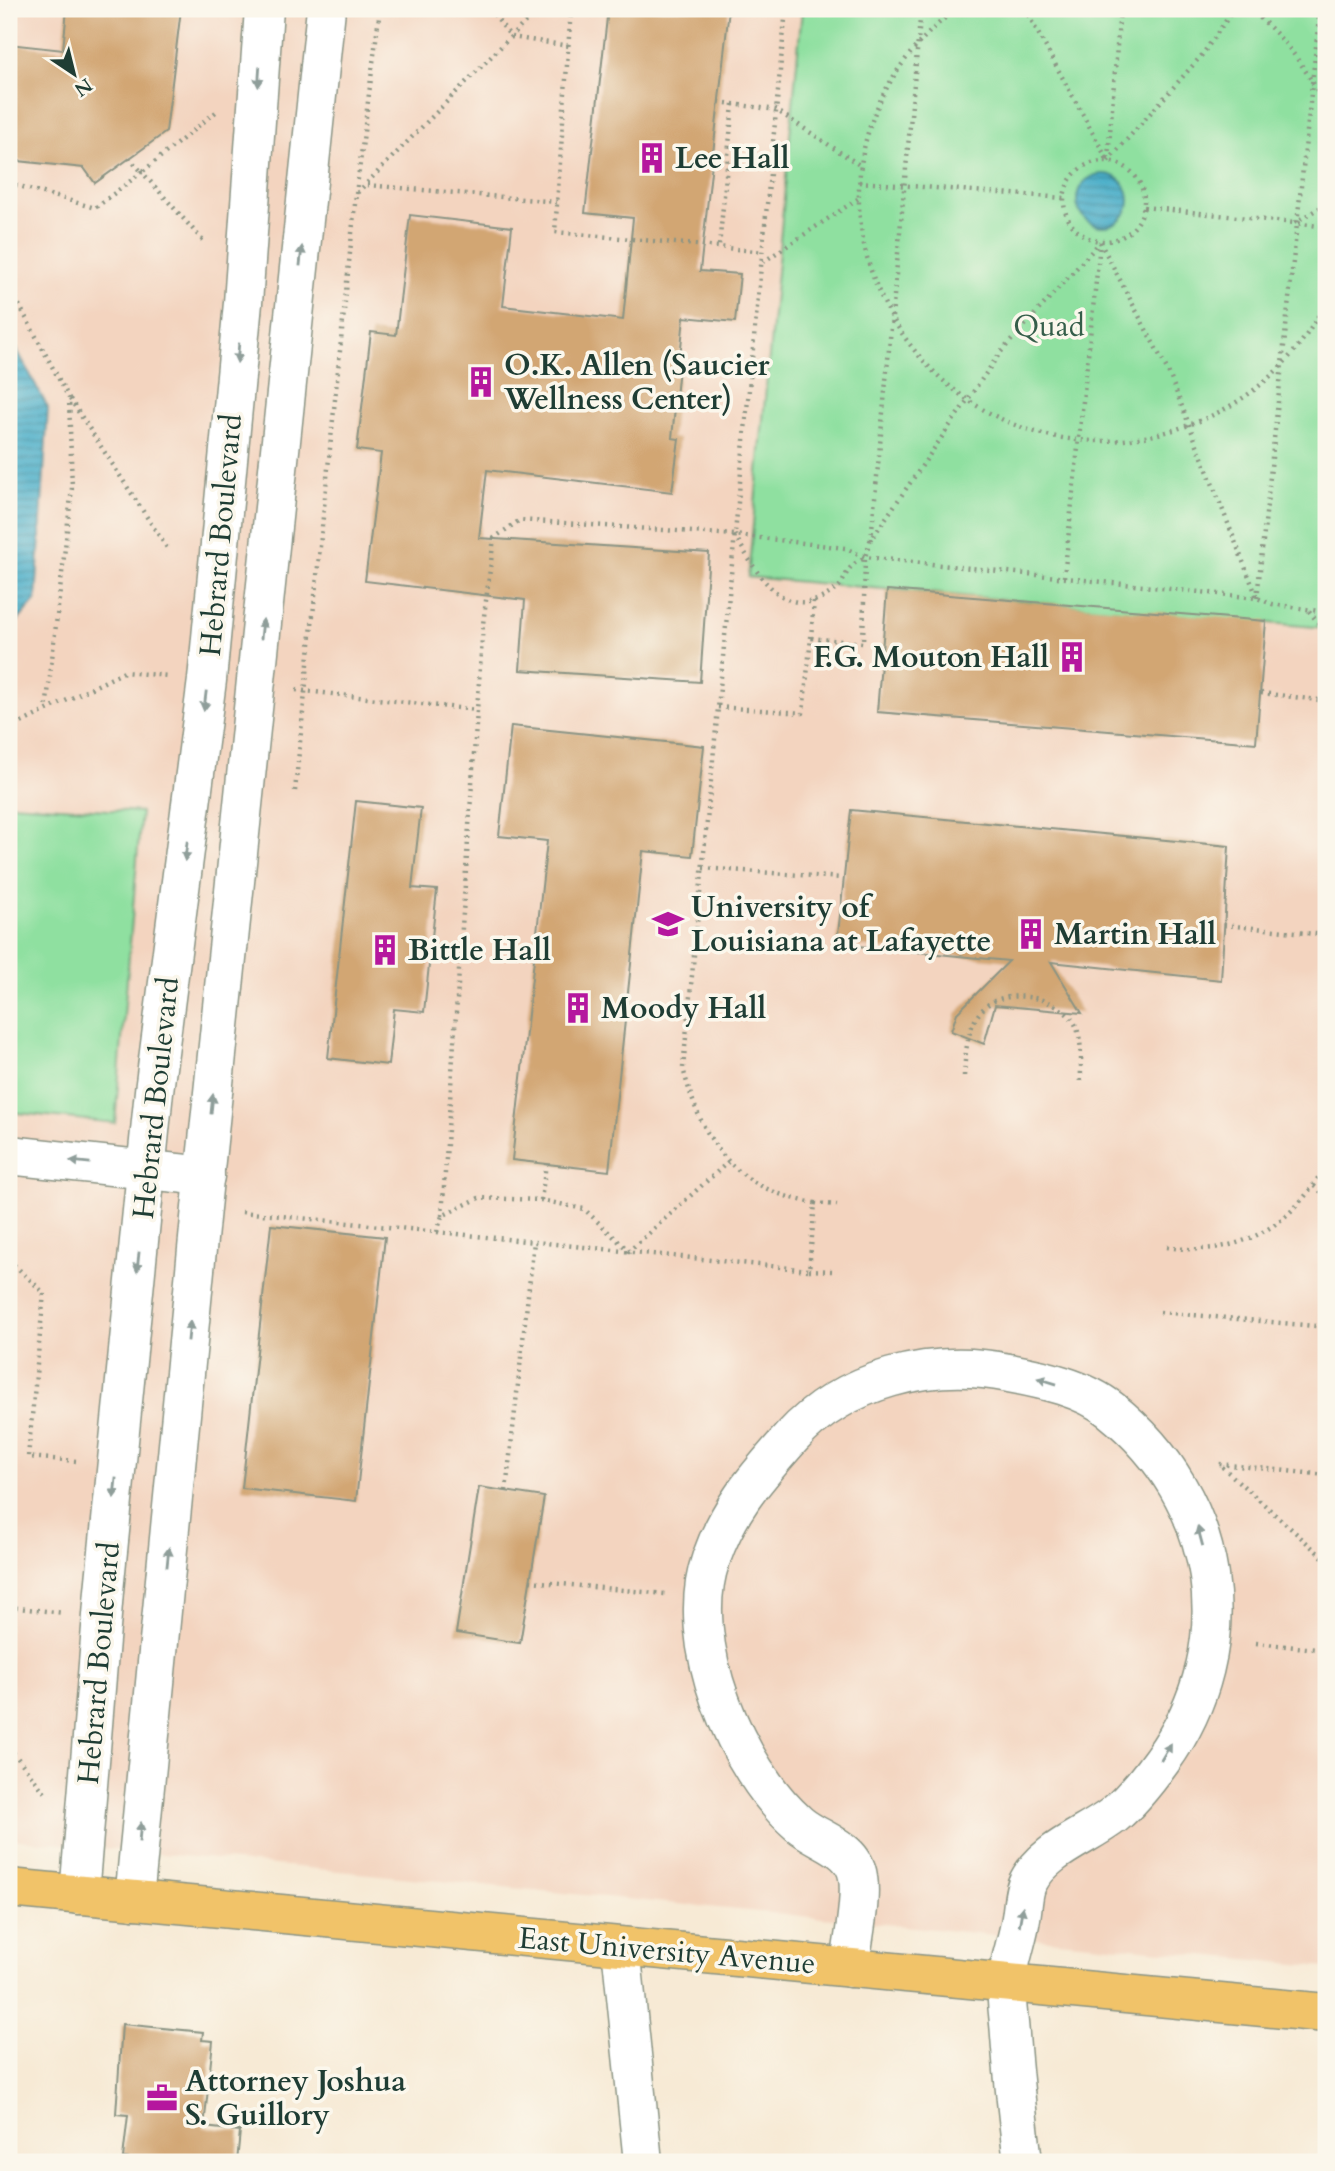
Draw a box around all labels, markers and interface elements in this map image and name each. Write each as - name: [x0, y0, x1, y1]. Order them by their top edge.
- north arrow: [38, 38, 108, 108]
- one-way arrow: [253, 66, 264, 88]
- text: N: [69, 72, 97, 103]
- place label: Lee Hall: [675, 138, 790, 179]
- building icon: Lee Hall: [635, 141, 669, 175]
- one-way arrow: [295, 245, 306, 267]
- park label: Quad: [1013, 306, 1085, 347]
- one-way arrow: [233, 342, 244, 364]
- place label: O.K. Allen (Saucier Wellness Center): [503, 345, 770, 420]
- building icon: O.K. Allen (Saucier Wellness Center): [464, 365, 498, 399]
- street label: Hebrard Boulevard: [190, 412, 252, 658]
- one-way arrow: [257, 617, 268, 639]
- place label: F.G. Mouton Hall: [813, 637, 1049, 678]
- building icon: F.G. Mouton Hall: [1055, 640, 1089, 674]
- one-way arrow: [199, 690, 210, 712]
- one-way arrow: [180, 840, 191, 862]
- place label: University of Louisiana at Lafayette: [691, 887, 991, 962]
- school or university icon: University of Louisiana at Lafayette: [651, 907, 685, 941]
- place label: Martin Hall: [1054, 914, 1217, 955]
- building icon: Martin Hall: [1014, 917, 1048, 951]
- place label: Bittle Hall: [408, 930, 551, 971]
- building icon: Bittle Hall: [368, 933, 402, 967]
- street label: Hebrard Boulevard: [123, 975, 189, 1221]
- place label: Moody Hall: [601, 988, 766, 1029]
- building icon: Moody Hall: [561, 991, 595, 1025]
- one-way arrow: [207, 1093, 218, 1115]
- one-way arrow: [69, 1157, 91, 1168]
- one-way arrow: [132, 1251, 143, 1273]
- one-way arrow: [184, 1319, 195, 1341]
- one-way arrow: [1036, 1376, 1057, 1386]
- one-way arrow: [109, 1477, 120, 1499]
- one-way arrow: [1195, 1525, 1205, 1546]
- street label: Hebrard Boulevard: [68, 1540, 130, 1786]
- one-way arrow: [162, 1546, 173, 1568]
- one-way arrow: [1160, 1743, 1173, 1762]
- one-way arrow: [135, 1821, 146, 1843]
- one-way arrow: [1016, 1905, 1027, 1927]
- street label: East University Avenue: [517, 1918, 817, 1984]
- place label: Attorney Joshua S. Guillory: [185, 2061, 406, 2136]
- office icon: Attorney Joshua S. Guillory: [145, 2081, 179, 2115]

